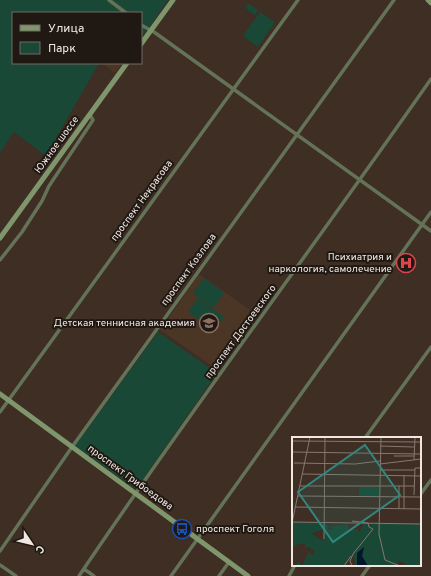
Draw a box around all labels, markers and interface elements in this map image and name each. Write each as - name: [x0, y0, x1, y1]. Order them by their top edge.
- legend: [12, 12, 142, 64]
- text: Улица: [48, 21, 84, 37]
- text: Парк: [48, 41, 76, 57]
- street label: Южное шоссе: [32, 114, 82, 176]
- street label: проспект Некрасова: [108, 158, 176, 244]
- street label: проспект Козлова: [158, 231, 220, 309]
- place label: Психиатрия и наркология, самолечение: [268, 251, 392, 276]
- hospital icon: Психиатрия и наркология, самолечение: [395, 252, 417, 274]
- street label: проспект Достоевского: [203, 282, 280, 381]
- school or university icon: Детская теннисная академия: [198, 312, 220, 334]
- place label: Детская теннисная академия: [54, 317, 195, 330]
- inset map: [292, 437, 421, 566]
- street label: проспект Грибоедова: [85, 443, 175, 513]
- bus stop icon: проспект Гоголя: [171, 518, 193, 540]
- place label: проспект Гоголя: [196, 523, 274, 536]
- north arrow: [12, 524, 52, 564]
- text: С: [32, 542, 47, 556]

